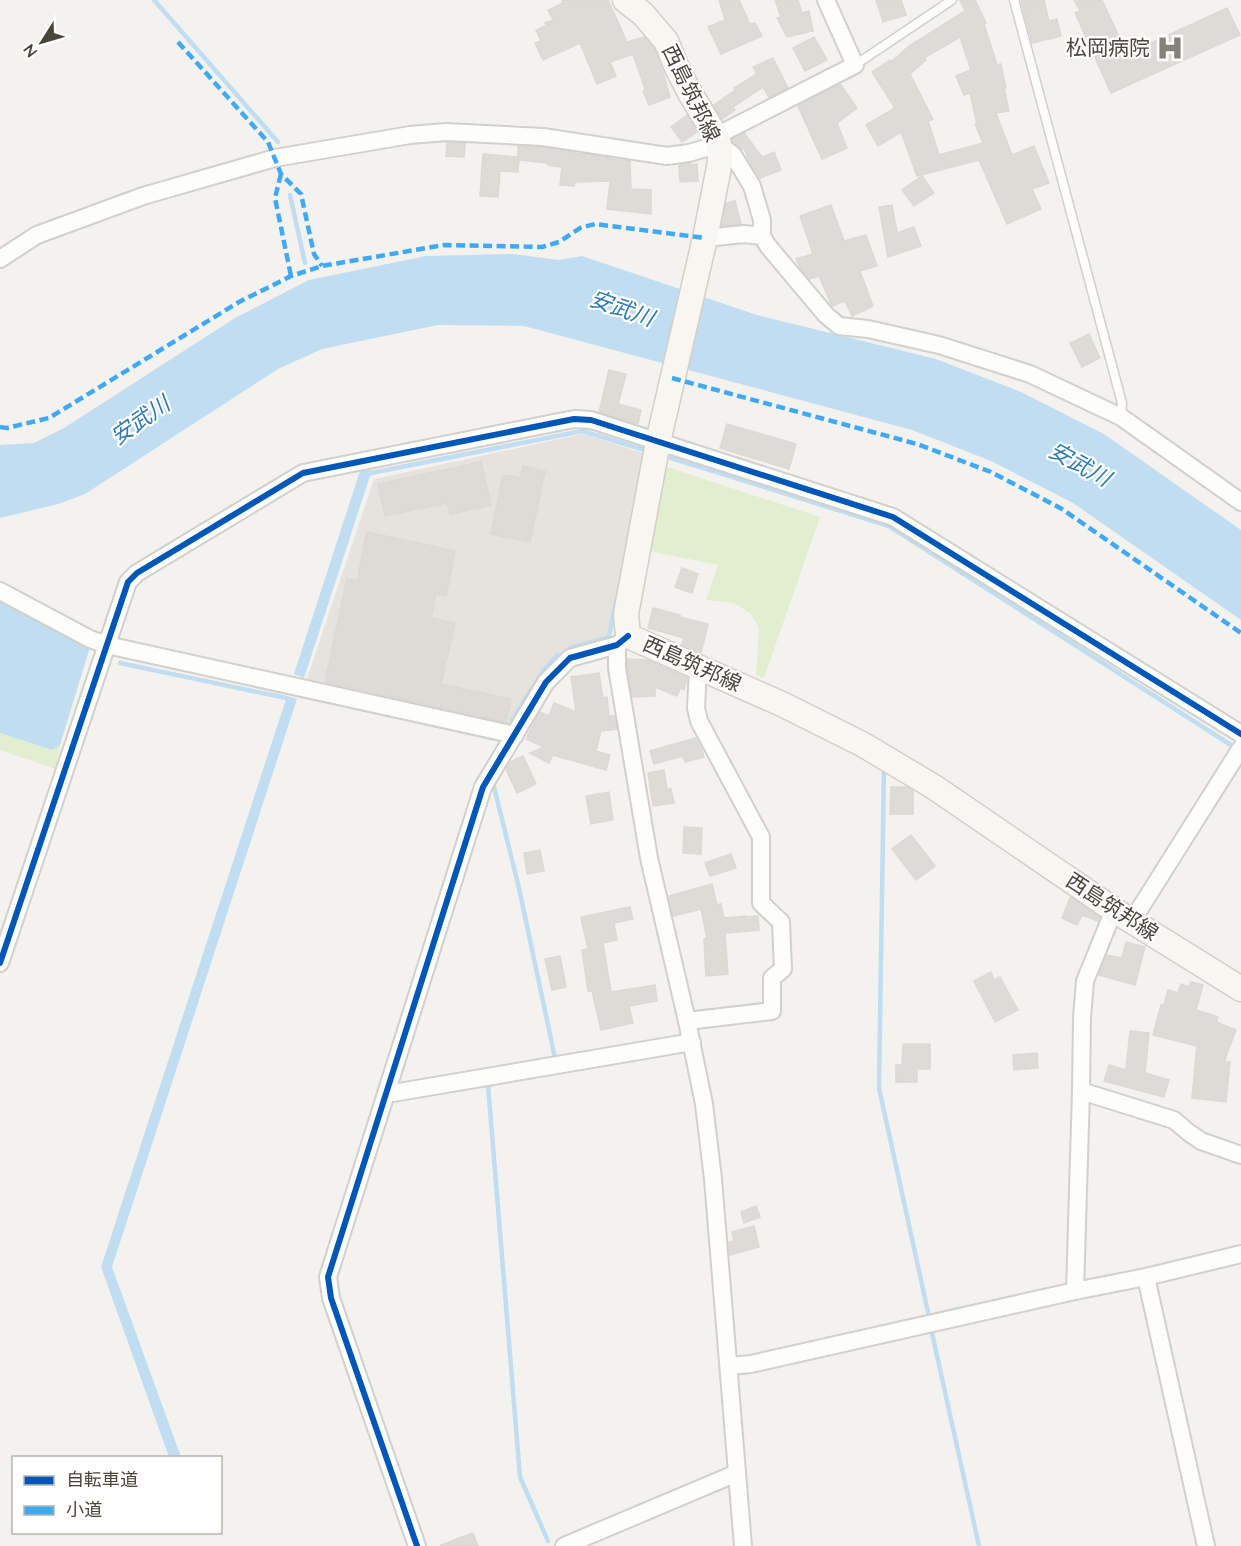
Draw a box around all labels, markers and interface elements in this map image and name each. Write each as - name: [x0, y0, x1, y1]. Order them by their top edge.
- north arrow: [12, 12, 72, 72]
- hospital icon: 松岡病院: [1155, 33, 1185, 63]
- place label: 松岡病院: [1066, 34, 1150, 60]
- text: N: [18, 40, 42, 62]
- street label: 西島筑邦線: [657, 40, 727, 145]
- water label: 安武川: [586, 284, 660, 333]
- water label: 安武川: [105, 388, 177, 450]
- water label: 安武川: [1044, 436, 1117, 493]
- street label: 西島筑邦線: [639, 630, 746, 696]
- street label: 西島筑邦線: [1061, 867, 1164, 946]
- legend: [12, 1456, 222, 1534]
- text: 自転車道: [66, 1468, 138, 1491]
- text: 小道: [66, 1498, 102, 1521]

